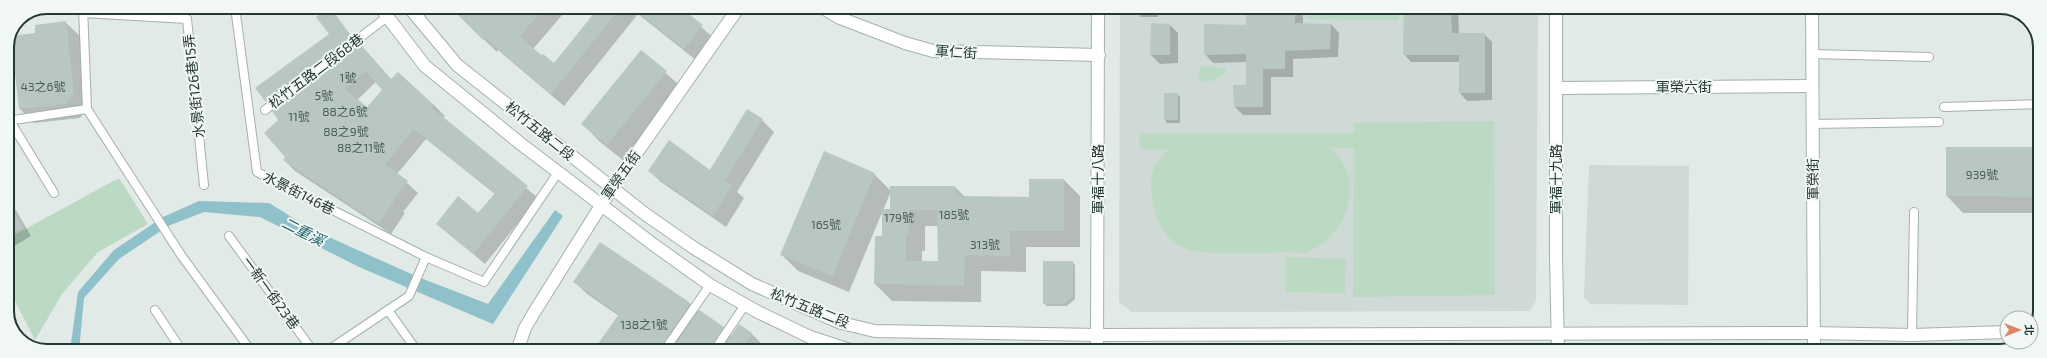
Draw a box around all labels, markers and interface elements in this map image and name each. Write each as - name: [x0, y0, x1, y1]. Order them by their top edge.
- street label: 松竹五路二段68巷: [265, 29, 367, 112]
- street label: 水景街126巷15弄: [180, 33, 207, 139]
- street label: 軍仁街: [934, 42, 978, 61]
- house number: 1號: [340, 70, 356, 84]
- street label: 軍榮六街: [1656, 78, 1712, 95]
- house number: 43之6號: [21, 79, 65, 93]
- house number: 5號: [315, 88, 333, 102]
- street label: 松竹五路二段: [502, 98, 578, 164]
- house number: 88之6號: [322, 104, 368, 118]
- house number: 11號: [288, 109, 310, 123]
- house number: 88之9號: [323, 124, 369, 138]
- house number: 88之11號: [337, 140, 385, 154]
- street label: 軍福十八路: [1089, 144, 1106, 214]
- street label: 軍福十九路: [1547, 144, 1564, 214]
- street label: 軍榮五街: [598, 147, 644, 203]
- street label: 軍榮街: [1804, 158, 1821, 200]
- street label: 水景街146巷: [261, 167, 338, 218]
- house number: 939號: [1966, 167, 1998, 181]
- house number: 185號: [939, 207, 969, 221]
- house number: 179號: [884, 210, 914, 224]
- water label: 二重溪: [279, 213, 329, 250]
- house number: 165號: [811, 217, 841, 231]
- house number: 313號: [970, 237, 1000, 251]
- street label: 一新一街23巷: [239, 253, 303, 332]
- street label: 松竹五路二段: [768, 284, 852, 331]
- north arrow: [1999, 310, 2039, 350]
- house number: 138之1號: [620, 317, 668, 331]
- text: 北: [2023, 325, 2036, 336]

